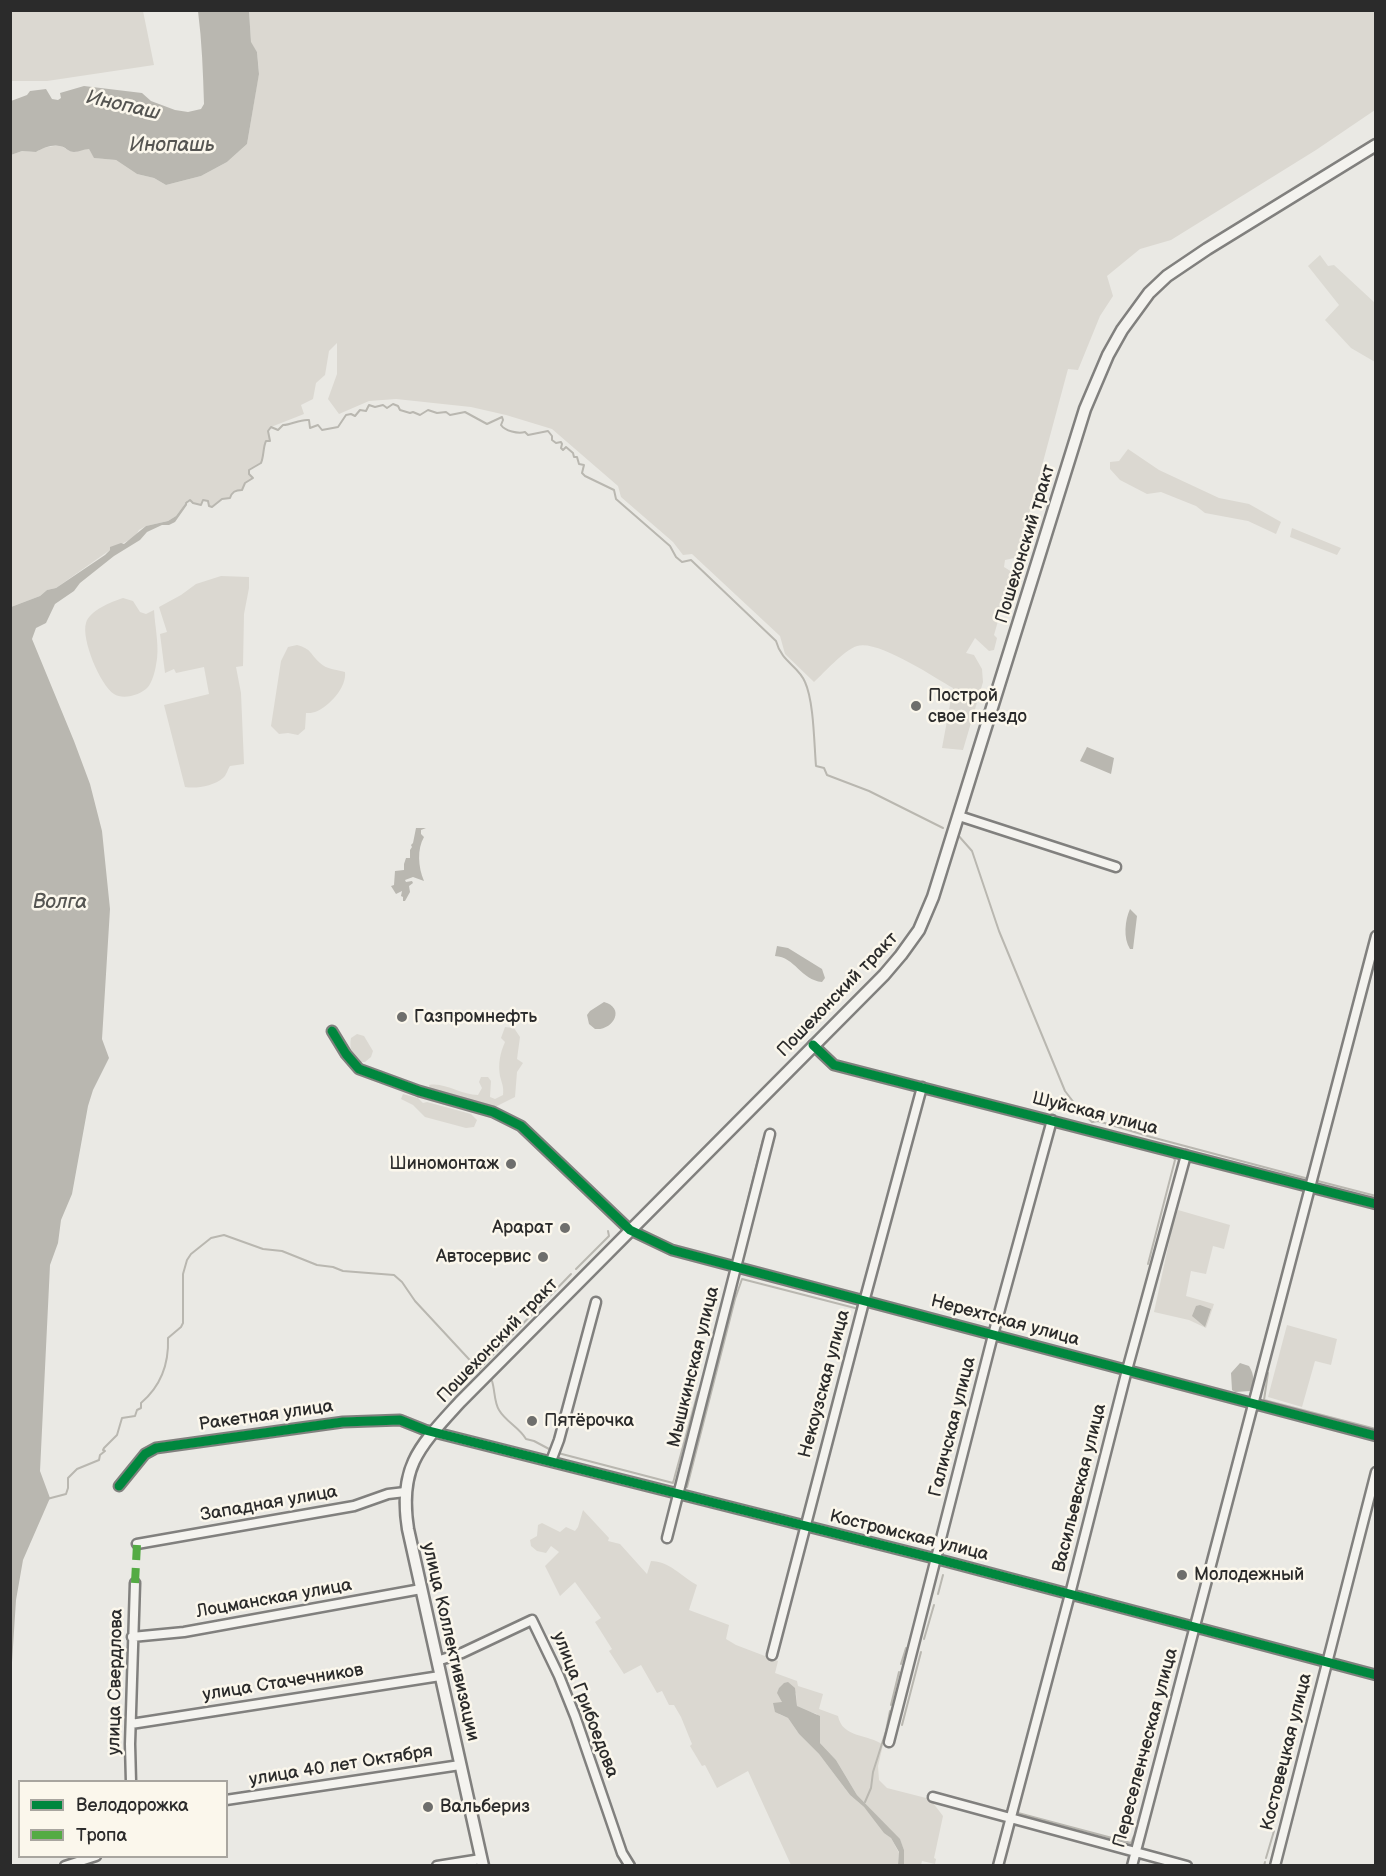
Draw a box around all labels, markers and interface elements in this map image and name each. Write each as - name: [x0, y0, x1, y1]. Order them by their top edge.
- water label: Инопаш: [84, 86, 162, 126]
- water label: Инопашь: [129, 134, 215, 158]
- street label: Пошехонский тракт: [992, 462, 1060, 626]
- place label: Построй свое гнездо: [928, 685, 1027, 728]
- marker: Построй свое гнездо: [909, 699, 923, 713]
- water label: Волга: [33, 891, 87, 915]
- street label: Пошехонский тракт: [773, 928, 903, 1062]
- place label: Газпромнефть: [414, 1006, 537, 1028]
- marker: Газпромнефть: [395, 1010, 409, 1024]
- street label: Шуйская улица: [1030, 1088, 1160, 1140]
- place label: Шиномонтаж: [389, 1153, 499, 1175]
- marker: Шиномонтаж: [504, 1157, 518, 1171]
- place label: Арарат: [492, 1217, 553, 1239]
- marker: Арарат: [558, 1221, 572, 1235]
- place label: Автосервис: [436, 1246, 531, 1268]
- marker: Автосервис: [536, 1250, 550, 1264]
- street label: Пошехонский тракт: [433, 1274, 563, 1408]
- street label: Мышкинская улица: [664, 1284, 724, 1450]
- street label: Нерехтская улица: [928, 1291, 1082, 1351]
- street label: Некоузская улица: [795, 1308, 855, 1460]
- street label: Галичская улица: [925, 1355, 981, 1499]
- street label: Ракетная улица: [197, 1396, 335, 1436]
- street label: Васильевская улица: [1049, 1401, 1111, 1575]
- place label: Пятёрочка: [544, 1410, 634, 1432]
- marker: Пятёрочка: [525, 1414, 539, 1428]
- street label: Западная улица: [199, 1481, 339, 1527]
- street label: Костромская улица: [827, 1506, 991, 1566]
- street label: улица Коллективизации: [417, 1540, 483, 1744]
- place label: Молодежный: [1194, 1564, 1304, 1586]
- marker: Молодежный: [1175, 1568, 1189, 1582]
- street label: Лоцманская улица: [195, 1575, 353, 1623]
- street label: улица Свердлова: [104, 1609, 128, 1755]
- street label: улица Грибоедова: [547, 1629, 623, 1781]
- street label: Переселенческая улица: [1109, 1646, 1183, 1850]
- street label: улица Стачечников: [201, 1660, 365, 1706]
- street label: Костовецкая улица: [1257, 1671, 1317, 1833]
- street label: улица 40 лет Октября: [248, 1741, 434, 1791]
- legend: [18, 1780, 228, 1858]
- text: Велодорожка: [76, 1795, 189, 1816]
- place label: Вальбериз: [440, 1796, 530, 1818]
- marker: Вальбериз: [421, 1800, 435, 1814]
- text: Тропа: [76, 1825, 127, 1846]

